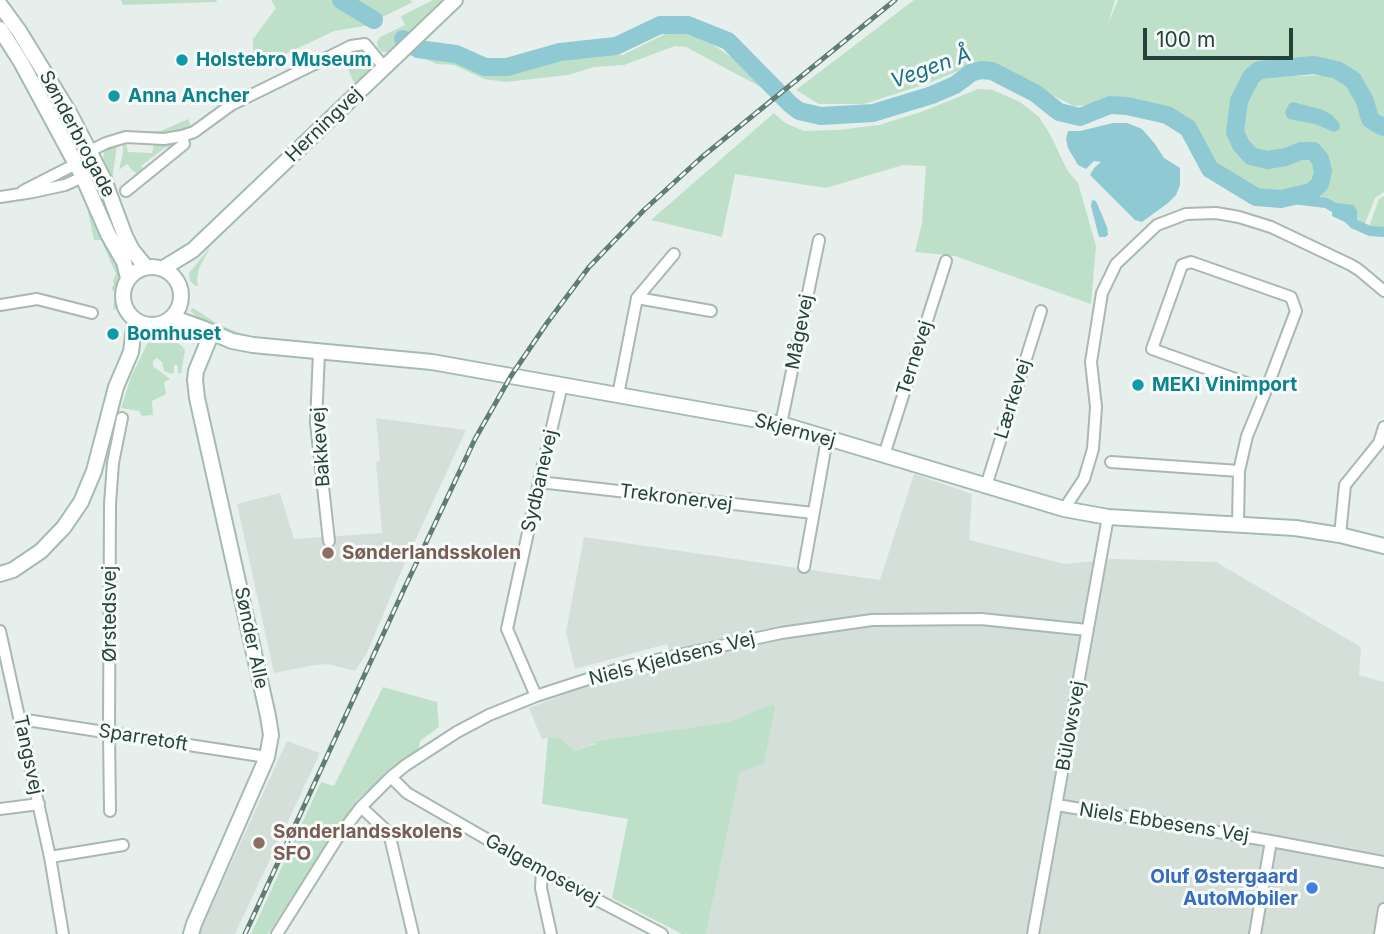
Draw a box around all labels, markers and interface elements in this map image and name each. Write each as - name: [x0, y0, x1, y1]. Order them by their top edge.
- scale bar: [1146, 14, 1296, 58]
- text: 100 m: [1156, 27, 1215, 52]
- water label: Vegen Å: [888, 42, 974, 94]
- place label: Holstebro Museum: [196, 49, 372, 71]
- marker: Holstebro Museum: [174, 52, 190, 68]
- street label: Sønderbrogade: [34, 67, 120, 201]
- street label: Herningvej: [281, 83, 367, 167]
- place label: Anna Ancher: [128, 85, 249, 107]
- marker: Anna Ancher: [106, 88, 122, 104]
- street label: Mågevej: [782, 292, 818, 372]
- street label: Ternevej: [892, 318, 938, 398]
- place label: Bomhuset: [127, 323, 221, 345]
- marker: Bomhuset: [105, 326, 121, 342]
- street label: Lærkevej: [990, 356, 1036, 442]
- place label: MEKI Vinimport: [1152, 374, 1297, 396]
- marker: MEKI Vinimport: [1130, 377, 1146, 393]
- street label: Bakkevej: [307, 406, 335, 488]
- street label: Skjernvej: [752, 409, 838, 453]
- street label: Sydbanevej: [517, 428, 563, 534]
- street label: Trekronervej: [618, 480, 734, 516]
- place label: Sønderlandsskolen: [342, 542, 521, 564]
- marker: Sønderlandsskolen: [320, 545, 336, 561]
- street label: Ørstedsvej: [99, 566, 121, 662]
- street label: Sønder Alle: [229, 585, 273, 691]
- street label: Niels Kjeldsens Vej: [587, 627, 757, 691]
- street label: Bülowsvej: [1052, 679, 1090, 773]
- street label: Tangsvej: [8, 713, 48, 797]
- street label: Sparretoft: [97, 720, 189, 756]
- street label: Niels Ebbesens Vej: [1078, 798, 1250, 848]
- place label: Sønderlandsskolens SFO: [273, 821, 463, 865]
- street label: Galgemosevej: [481, 829, 603, 911]
- marker: Sønderlandsskolens SFO: [251, 835, 267, 851]
- place label: Oluf Østergaard AutoMobiler: [1150, 866, 1298, 910]
- marker: Oluf Østergaard AutoMobiler: [1304, 880, 1320, 896]

